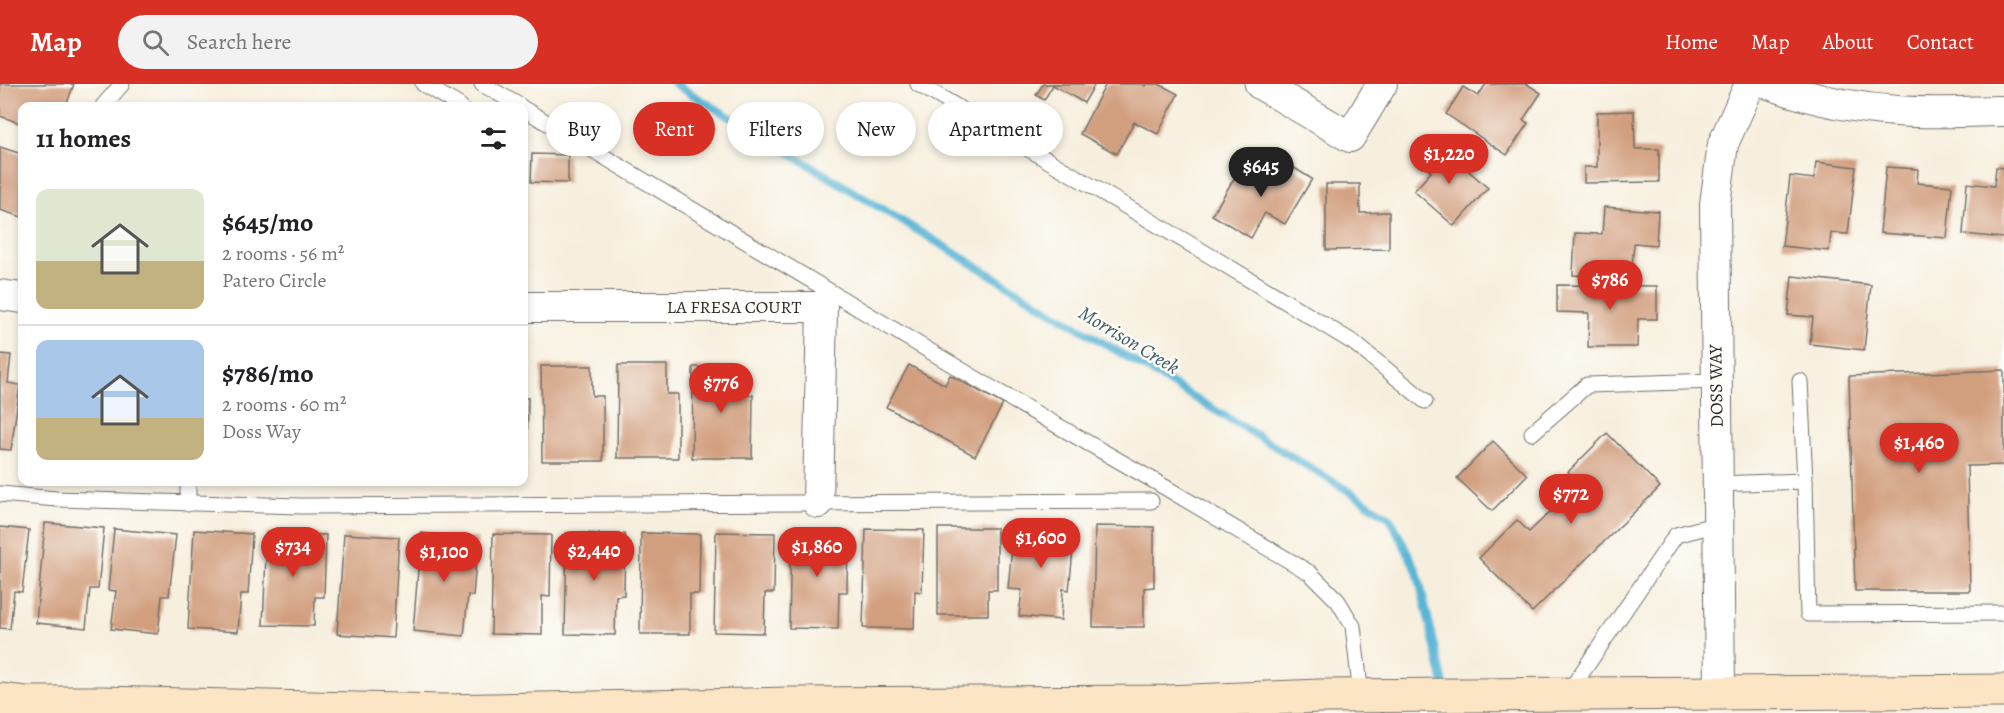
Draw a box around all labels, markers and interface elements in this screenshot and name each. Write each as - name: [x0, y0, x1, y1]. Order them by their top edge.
- search box: [118, 15, 538, 69]
- text: Map: [30, 23, 82, 61]
- icon: search: [139, 26, 172, 59]
- text: Search here: [187, 27, 291, 57]
- text: Home: [1665, 28, 1718, 56]
- text: Map: [1751, 28, 1789, 56]
- text: About: [1822, 28, 1874, 56]
- text: Contact: [1907, 28, 1974, 56]
- chip: Buy: [546, 102, 621, 156]
- chip: Rent: [633, 102, 715, 156]
- chip: Filters: [727, 102, 824, 156]
- chip: New: [836, 102, 916, 156]
- chip: Apartment: [928, 102, 1063, 156]
- text: 11 homes: [36, 121, 131, 156]
- icon: filters: [477, 122, 510, 155]
- pin: $1,220: [1400, 134, 1498, 185]
- text: $1,220: [1423, 140, 1475, 167]
- pin: $645: [1225, 147, 1297, 198]
- text: $645: [1243, 153, 1279, 180]
- text: $645/mo: [222, 205, 313, 240]
- icon: home: [84, 213, 156, 285]
- text: 2 rooms · 56 m²: [222, 240, 344, 267]
- pin: $786: [1574, 260, 1646, 311]
- text: $786: [1592, 266, 1628, 293]
- text: Patero Circle: [222, 267, 326, 294]
- street label: LA FRESA COURT: [667, 295, 802, 319]
- water label: Morrison Creek: [1074, 299, 1184, 381]
- street label: DOSS WAY: [1703, 343, 1729, 428]
- text: $786/mo: [222, 356, 314, 391]
- pin: $776: [685, 363, 757, 414]
- icon: home: [84, 364, 156, 436]
- text: $776: [703, 369, 739, 396]
- text: 2 rooms · 60 m²: [222, 391, 346, 418]
- text: Doss Way: [222, 418, 301, 445]
- pin: $1,460: [1870, 423, 1968, 474]
- text: $1,460: [1894, 429, 1944, 456]
- pin: $772: [1535, 474, 1607, 525]
- text: $772: [1553, 480, 1589, 507]
- pin: $1,600: [992, 518, 1090, 569]
- text: $1,600: [1015, 524, 1067, 551]
- pin: $734: [257, 527, 329, 578]
- pin: $1,860: [768, 527, 866, 578]
- pin: $2,440: [545, 531, 643, 582]
- pin: $1,100: [395, 532, 493, 583]
- text: $734: [275, 533, 311, 560]
- text: $1,860: [792, 533, 842, 560]
- text: $2,440: [567, 537, 621, 564]
- text: $1,100: [419, 538, 469, 565]

